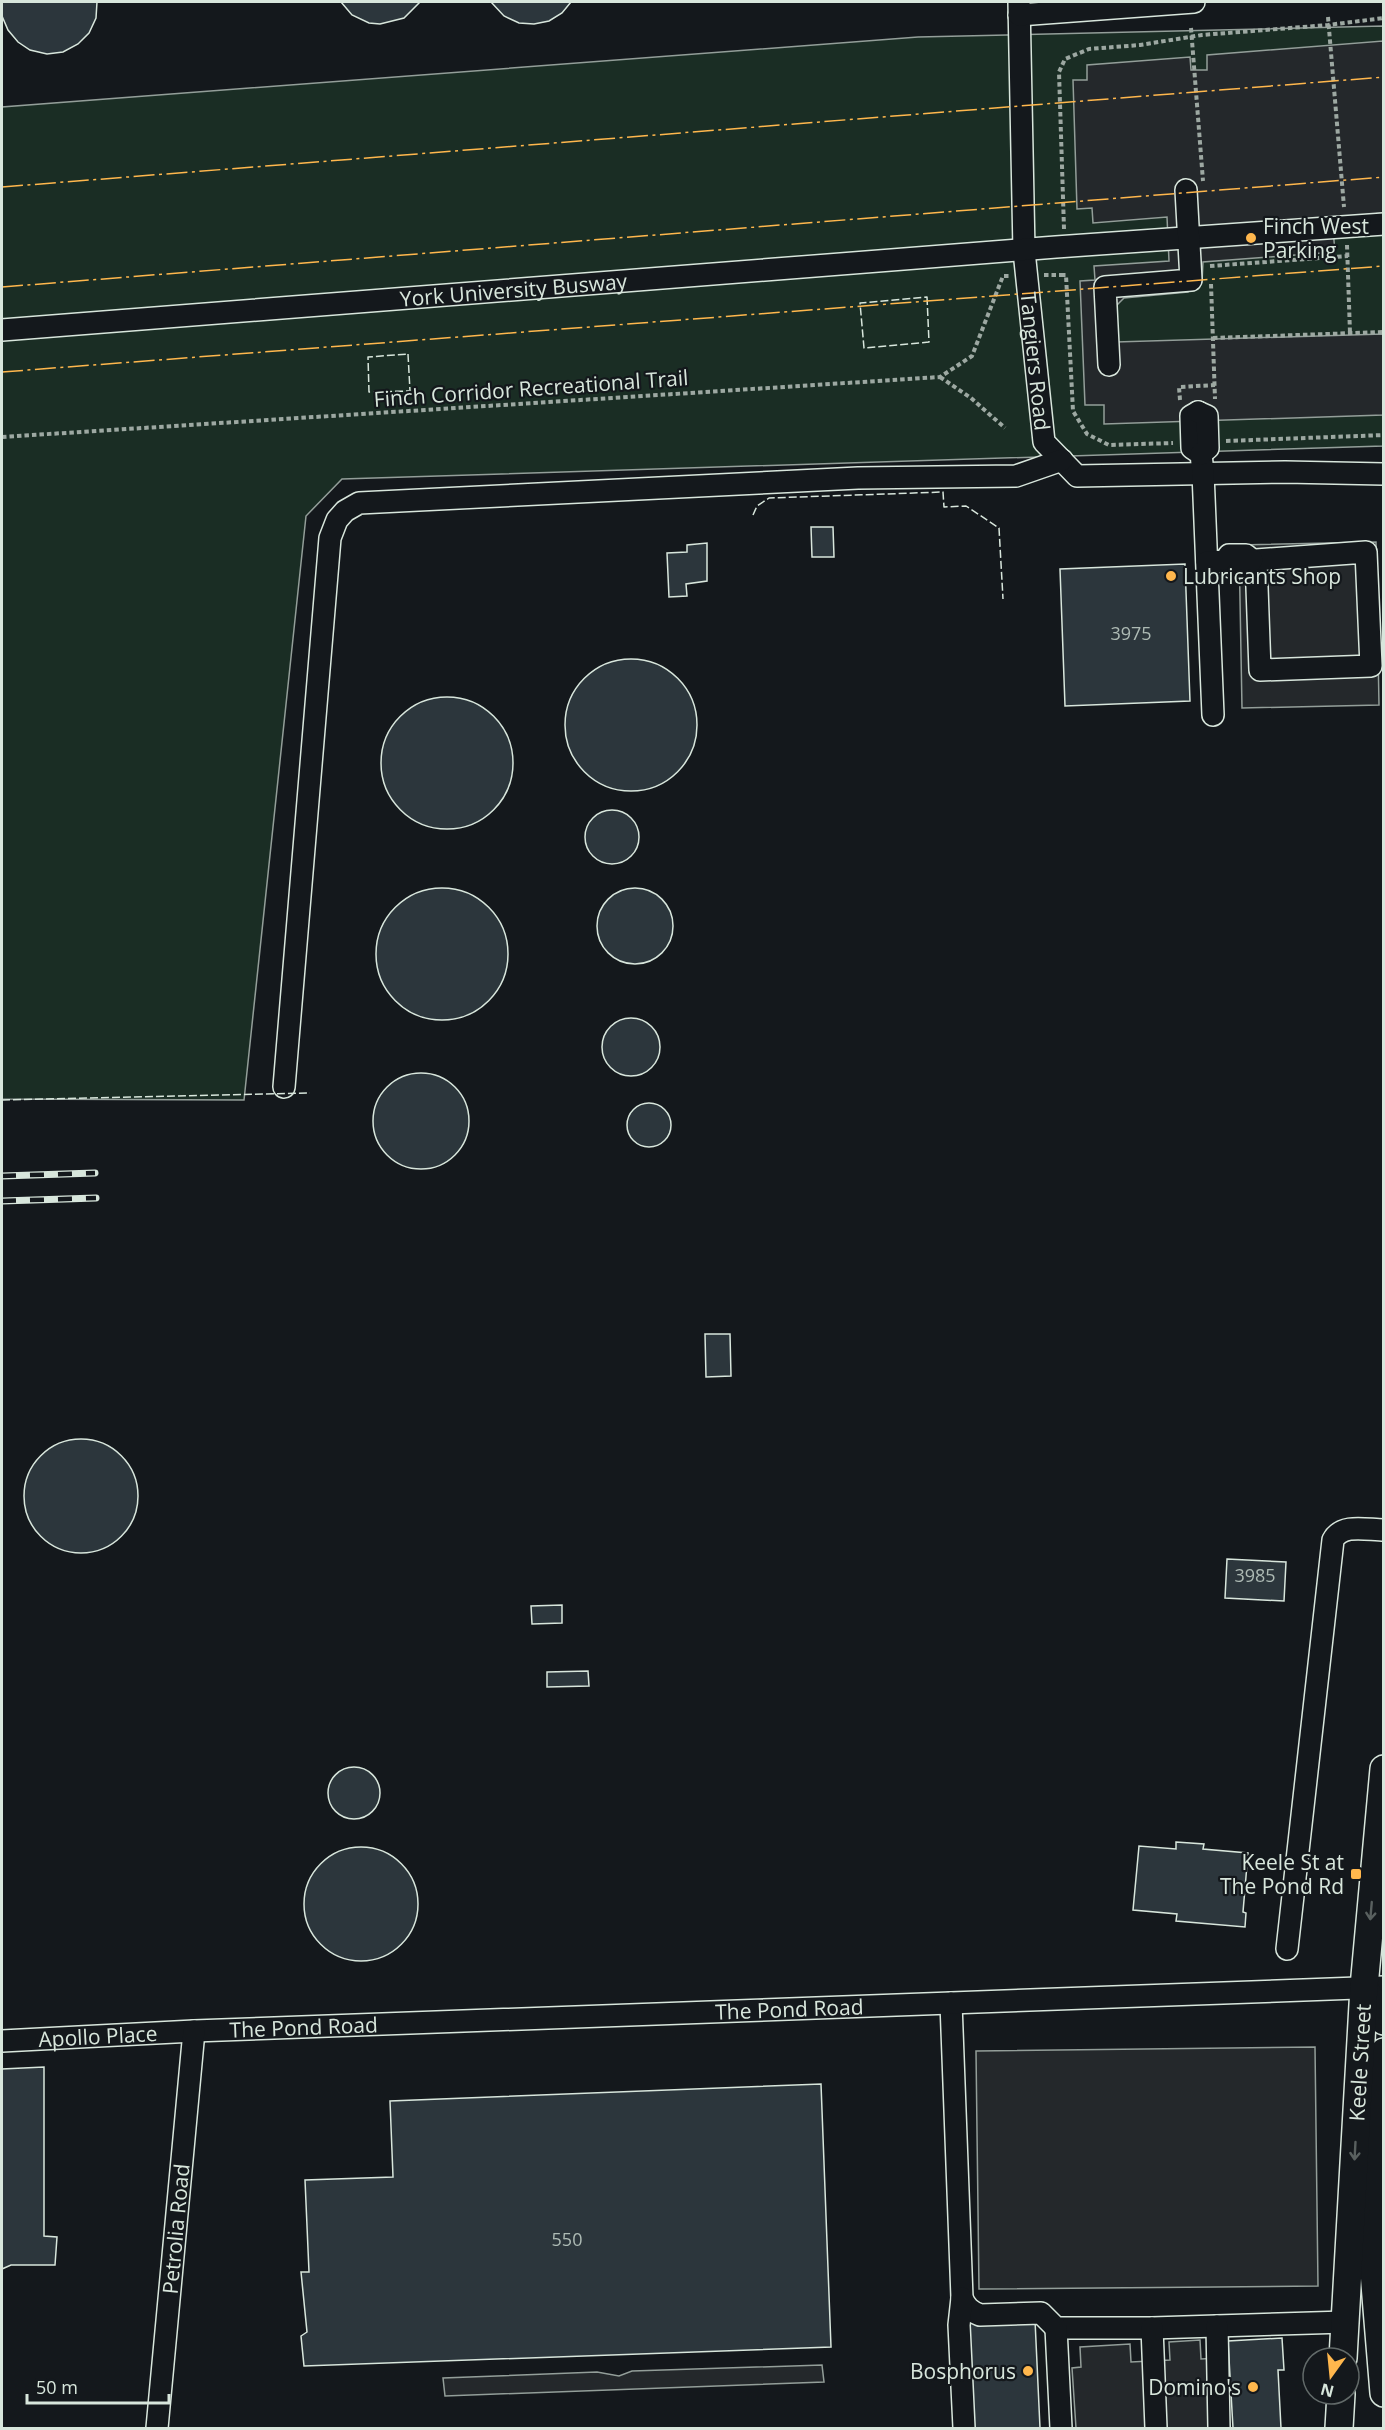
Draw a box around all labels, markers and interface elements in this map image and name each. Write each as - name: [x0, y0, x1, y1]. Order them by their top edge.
- place label: Finch West Parking: [1263, 212, 1369, 264]
- marker: Finch West Parking: [1244, 231, 1258, 245]
- street label: York University Busway: [399, 267, 628, 313]
- street label: Tangiers Road: [1014, 291, 1057, 432]
- street label: Finch Corridor Recreational Trail: [373, 363, 689, 413]
- place label: Lubricants Shop: [1183, 562, 1341, 590]
- marker: Lubricants Shop: [1164, 569, 1178, 583]
- house number: 3975: [1110, 621, 1152, 645]
- house number: 3985: [1234, 1563, 1276, 1587]
- place label: Keele St at The Pond Rd: [1220, 1848, 1344, 1900]
- marker: Keele St at The Pond Rd: [1349, 1867, 1363, 1881]
- one-way arrow: [1365, 1901, 1376, 1921]
- street label: The Pond Road: [715, 1992, 864, 2026]
- street label: Keele Street: [1342, 2003, 1377, 2122]
- street label: The Pond Road: [229, 2010, 378, 2044]
- street label: Apollo Place: [38, 2019, 158, 2053]
- one-way arrow: [1349, 2140, 1360, 2160]
- street label: Petrolia Road: [156, 2162, 196, 2295]
- house number: 550: [552, 2227, 582, 2251]
- north arrow: [1301, 2346, 1361, 2406]
- place label: Bosphorus: [910, 2357, 1016, 2385]
- marker: Bosphorus: [1021, 2364, 1035, 2378]
- scale bar: [27, 2367, 170, 2405]
- place label: Domino's: [1148, 2373, 1241, 2401]
- text: 50 m: [36, 2375, 78, 2399]
- text: N: [1318, 2378, 1336, 2403]
- marker: Domino's: [1246, 2380, 1260, 2394]

